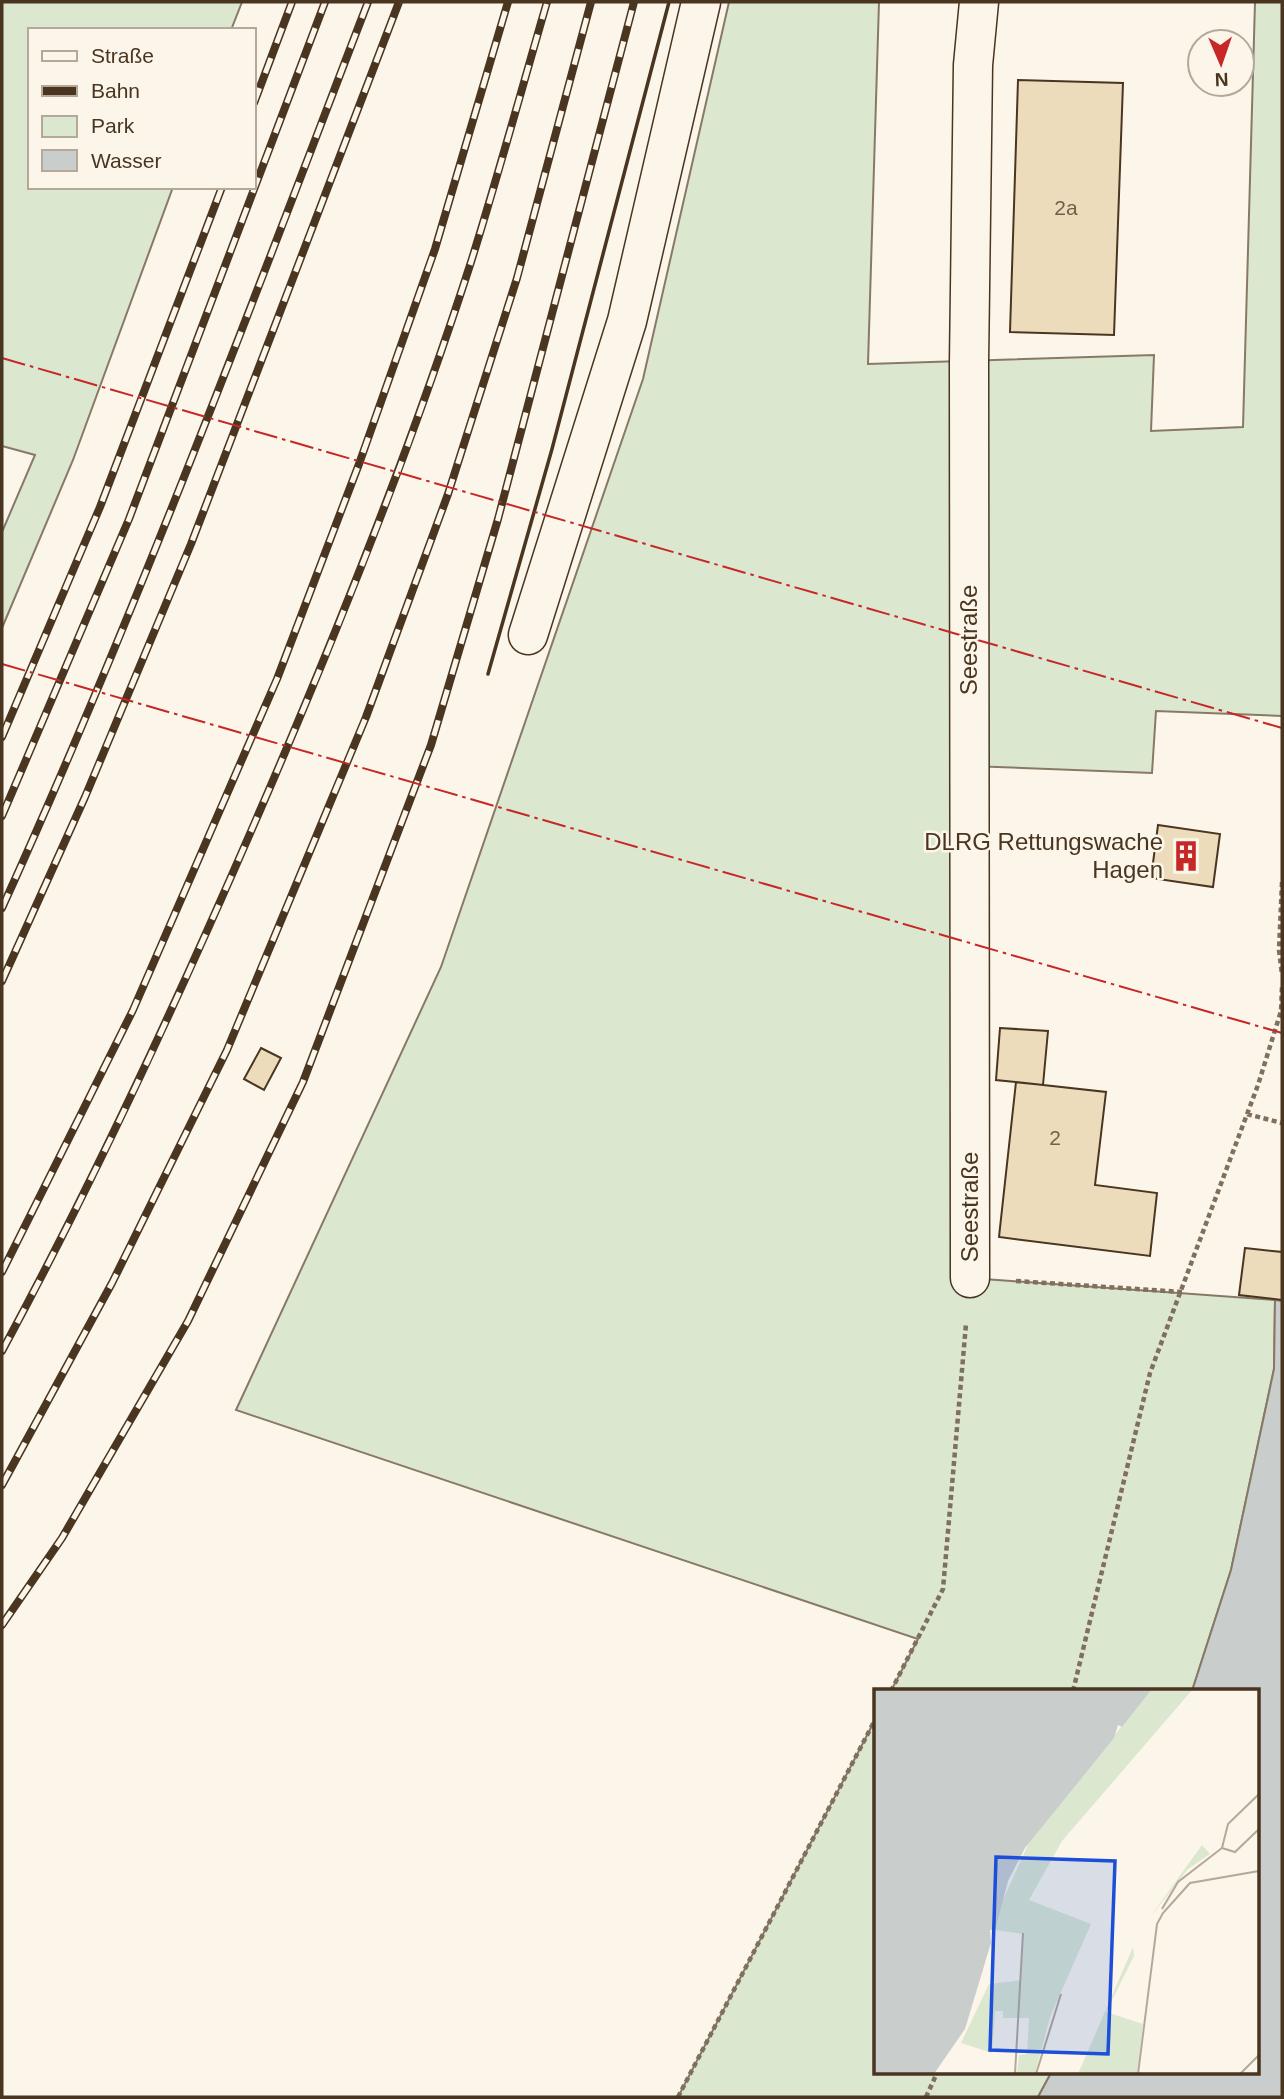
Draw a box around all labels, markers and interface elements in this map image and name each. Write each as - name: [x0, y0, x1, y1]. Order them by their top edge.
- legend: [28, 28, 256, 189]
- north arrow: [1186, 28, 1256, 98]
- text: Straße: [91, 44, 154, 67]
- text: N: [1214, 69, 1229, 90]
- text: Bahn: [91, 79, 140, 102]
- text: Park: [91, 114, 135, 137]
- text: Wasser: [91, 149, 161, 172]
- house number: 2a: [1054, 196, 1078, 219]
- street label: Seestraße: [955, 585, 982, 695]
- place label: DLRG Rettungswache Hagen: [924, 828, 1163, 883]
- building icon: DLRG Rettungswache Hagen: [1169, 839, 1203, 873]
- house number: 2: [1049, 1126, 1061, 1149]
- street label: Seestraße: [956, 1152, 983, 1262]
- inset map: [874, 1689, 1260, 2074]

